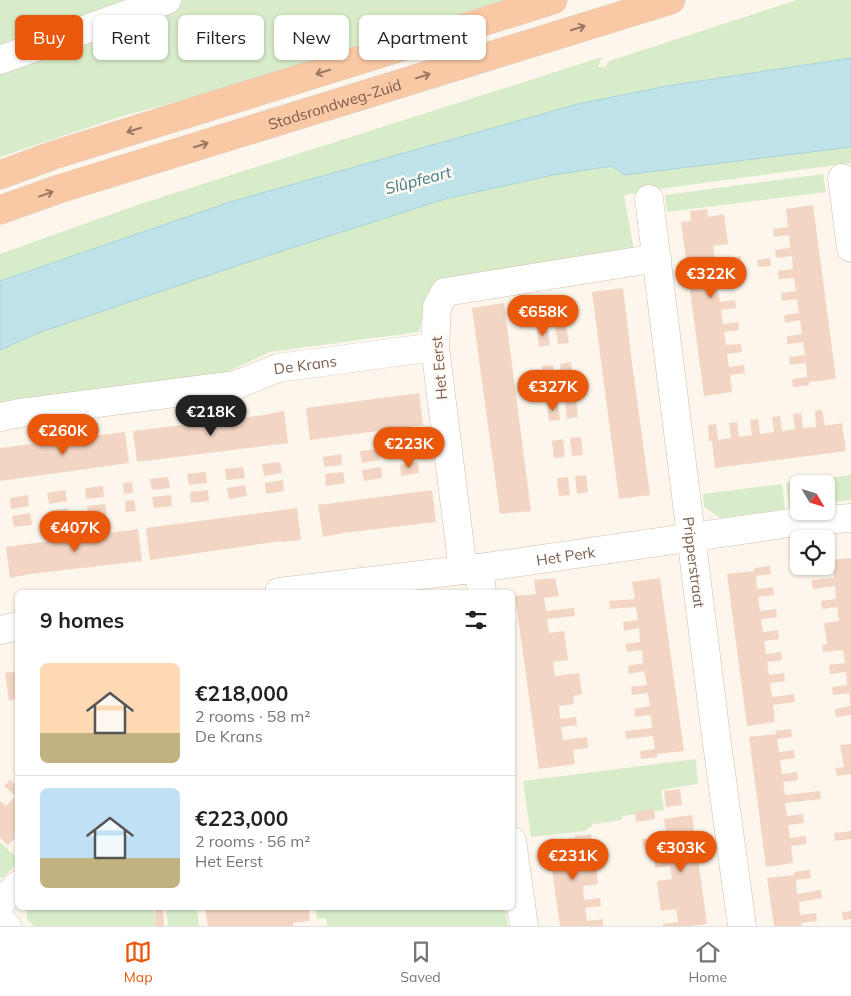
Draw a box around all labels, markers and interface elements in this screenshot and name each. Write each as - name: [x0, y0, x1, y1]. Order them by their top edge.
- chip: Buy: [15, 15, 83, 60]
- chip: Rent: [93, 15, 168, 60]
- chip: Filters: [178, 15, 264, 60]
- chip: New: [274, 15, 349, 60]
- chip: Apartment: [359, 15, 486, 60]
- one-way arrow: [570, 23, 586, 33]
- one-way arrow: [315, 67, 331, 77]
- one-way arrow: [415, 71, 431, 81]
- street label: Stadsrondweg-Zuid: [266, 74, 403, 133]
- one-way arrow: [127, 126, 143, 136]
- one-way arrow: [192, 139, 208, 149]
- water label: Slûpfeart: [383, 161, 454, 198]
- one-way arrow: [38, 189, 53, 198]
- pin: €322K: [676, 256, 746, 299]
- text: €322K: [686, 263, 736, 283]
- pin: €658K: [508, 294, 578, 337]
- text: €658K: [518, 301, 568, 321]
- street label: Het Eerst: [427, 335, 451, 401]
- street label: De Krans: [273, 351, 338, 378]
- pin: €327K: [518, 370, 588, 412]
- text: €327K: [528, 376, 578, 396]
- pin: €218K: [176, 394, 246, 437]
- text: €218K: [186, 401, 236, 421]
- pin: €260K: [28, 414, 98, 456]
- text: €260K: [38, 420, 88, 440]
- pin: €223K: [374, 426, 444, 469]
- text: €223K: [384, 433, 434, 453]
- north arrow: [790, 475, 835, 520]
- map controls: [790, 475, 835, 575]
- pin: €407K: [40, 510, 110, 553]
- street label: Pripperstraat: [679, 516, 709, 609]
- text: €407K: [50, 517, 100, 537]
- button: locate: [790, 530, 835, 575]
- street label: Het Perk: [535, 542, 597, 569]
- icon: filters: [462, 606, 490, 634]
- text: 9 homes: [40, 607, 124, 633]
- text: €218,000: [195, 680, 288, 706]
- icon: home: [80, 683, 140, 743]
- text: 2 rooms · 58 m²: [195, 706, 310, 726]
- text: De Krans: [195, 726, 263, 746]
- text: €223,000: [195, 805, 288, 831]
- icon: home: [80, 808, 140, 868]
- pin: €303K: [646, 830, 716, 873]
- text: 2 rooms · 56 m²: [195, 831, 310, 851]
- text: €303K: [656, 837, 706, 857]
- pin: €231K: [538, 838, 608, 881]
- text: €231K: [548, 845, 598, 865]
- text: Het Eerst: [195, 851, 263, 871]
- tab: Map: [124, 938, 153, 986]
- tab: Saved: [400, 938, 441, 986]
- tab: Home: [688, 938, 727, 986]

